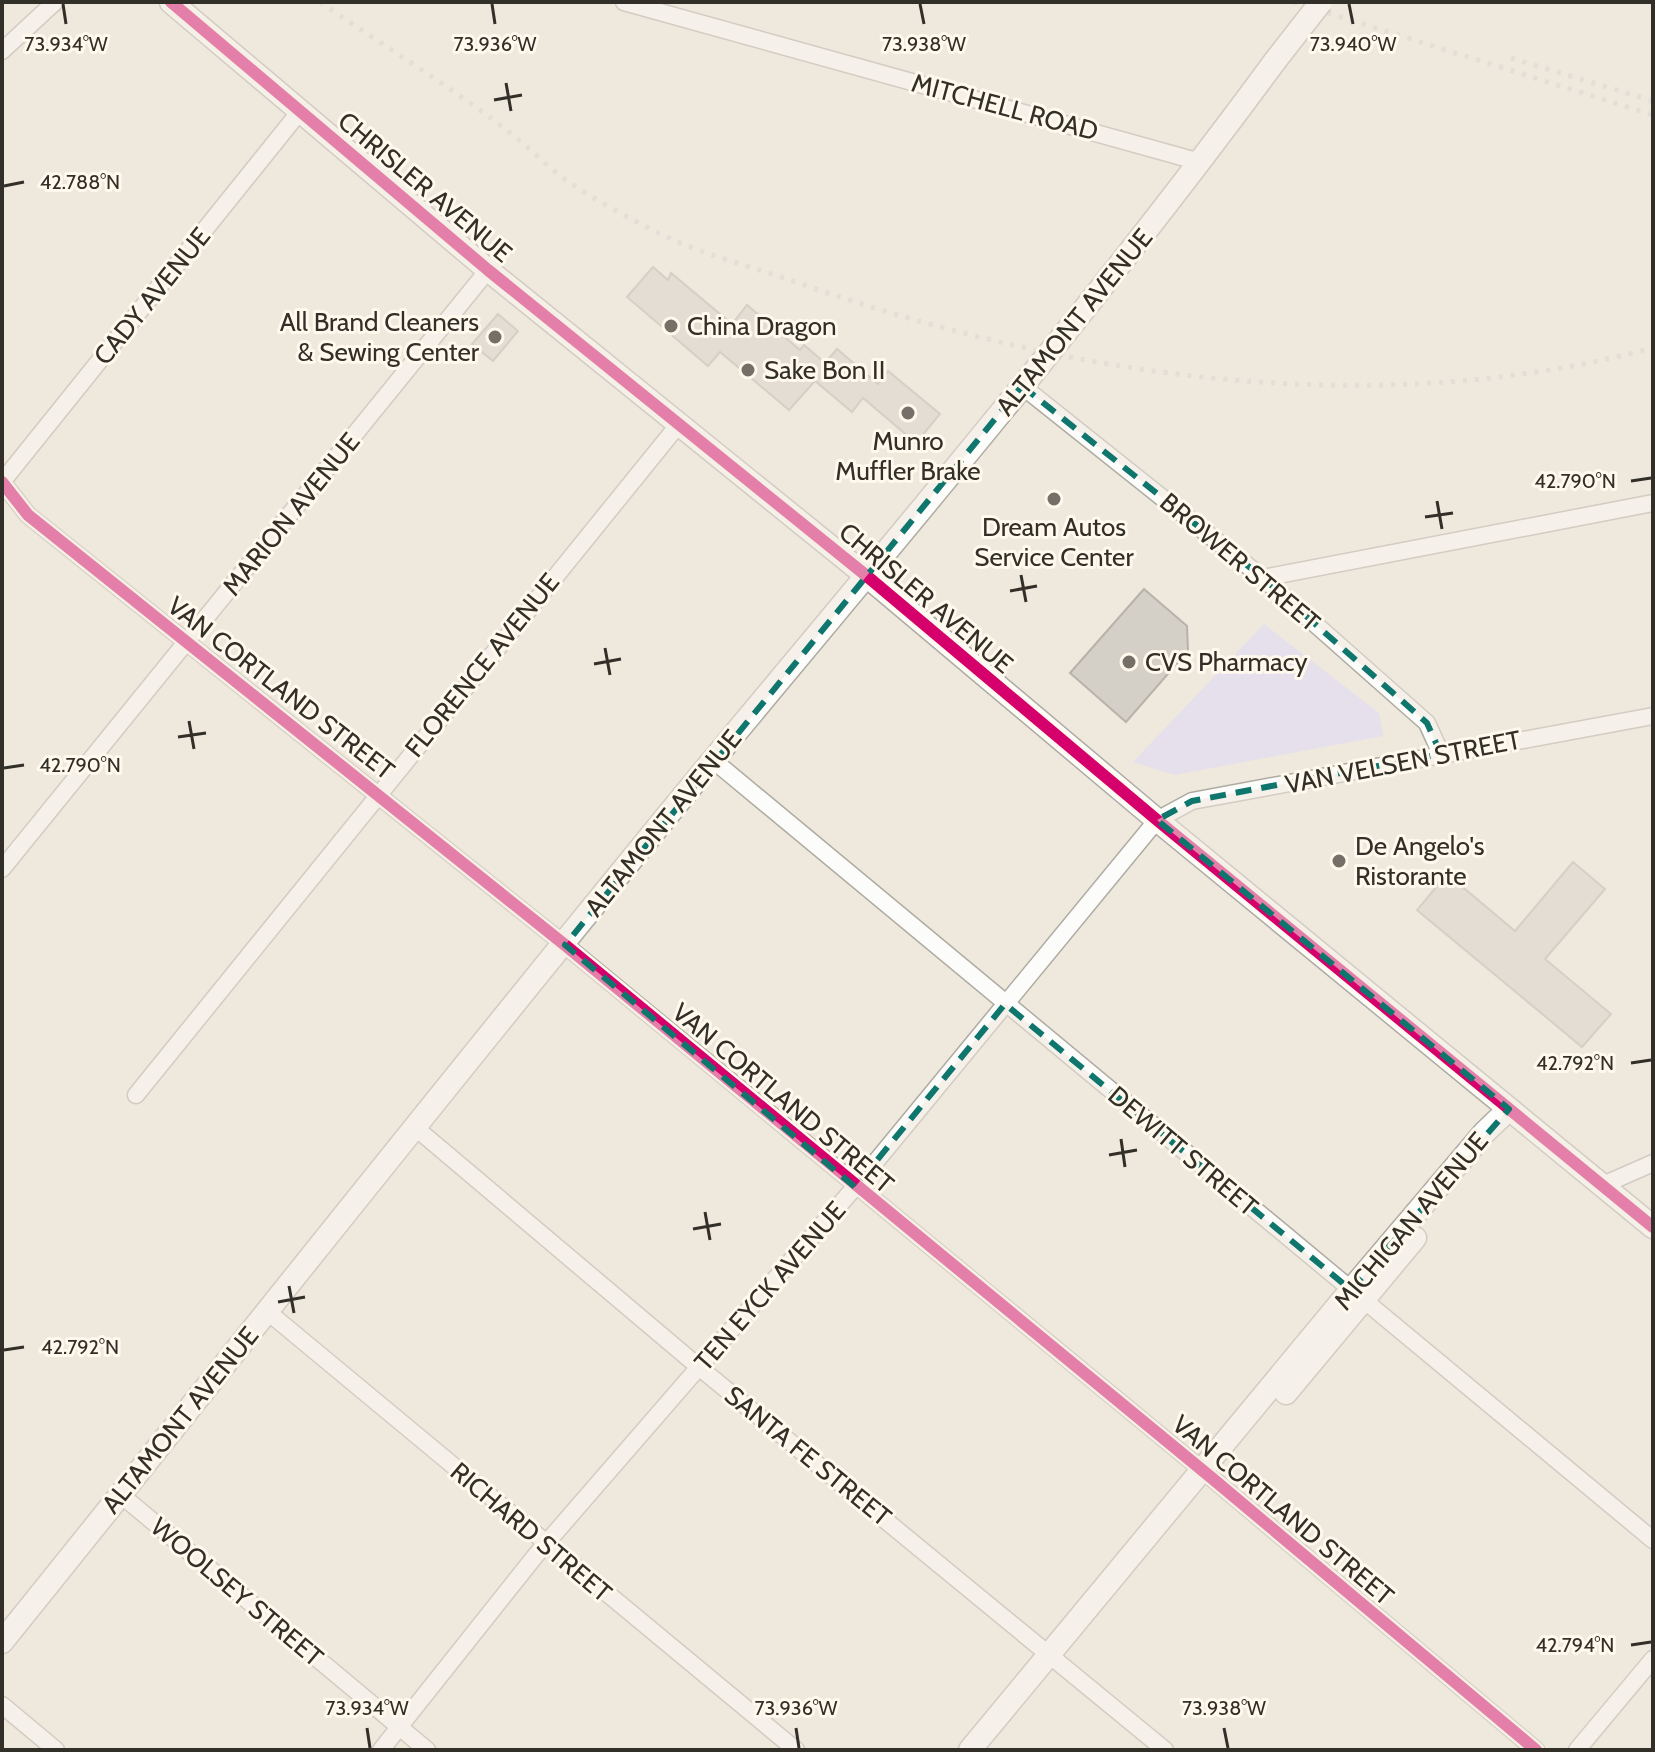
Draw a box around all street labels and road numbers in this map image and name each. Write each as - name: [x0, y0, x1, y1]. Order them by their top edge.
- street label: MITCHELL ROAD: [908, 67, 1102, 147]
- street label: CHRISLER AVENUE: [331, 105, 519, 269]
- street label: CADY AVENUE: [87, 221, 217, 371]
- street label: ALTAMONT AVENUE: [989, 222, 1159, 422]
- street label: MARION AVENUE: [216, 426, 366, 602]
- street label: BROWER STREET: [1154, 486, 1327, 638]
- street label: CHRISLER AVENUE: [832, 516, 1020, 680]
- street label: FLORENCE AVENUE: [398, 567, 566, 763]
- street label: VAN CORTLAND STREET: [161, 589, 401, 787]
- street label: ALTAMONT AVENUE: [578, 723, 748, 923]
- street label: VAN VELSEN STREET: [1283, 723, 1524, 801]
- street label: VAN CORTLAND STREET: [666, 996, 900, 1200]
- street label: DEWITT STREET: [1102, 1079, 1264, 1223]
- street label: MICHIGAN AVENUE: [1327, 1125, 1495, 1317]
- street label: TEN EYCK AVENUE: [688, 1195, 852, 1377]
- street label: ALTAMONT AVENUE: [95, 1320, 265, 1520]
- street label: SANTA FE STREET: [718, 1379, 898, 1533]
- street label: VAN CORTLAND STREET: [1166, 1408, 1400, 1612]
- street label: RICHARD STREET: [444, 1455, 618, 1609]
- street label: WOOLSEY STREET: [144, 1511, 330, 1673]

